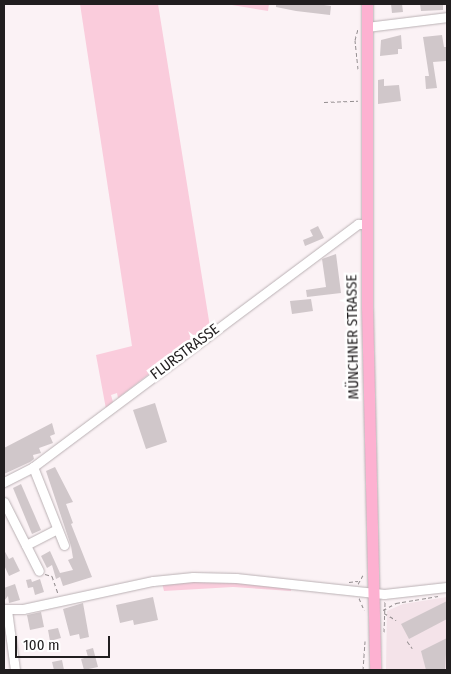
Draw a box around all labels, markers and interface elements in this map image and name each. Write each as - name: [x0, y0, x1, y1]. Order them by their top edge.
- street label: MÜNCHNER STRASSE: [343, 274, 363, 400]
- street label: FLURSTRASSE: [147, 320, 223, 384]
- scale bar: [18, 626, 112, 658]
- text: 100 m: [23, 636, 60, 654]

